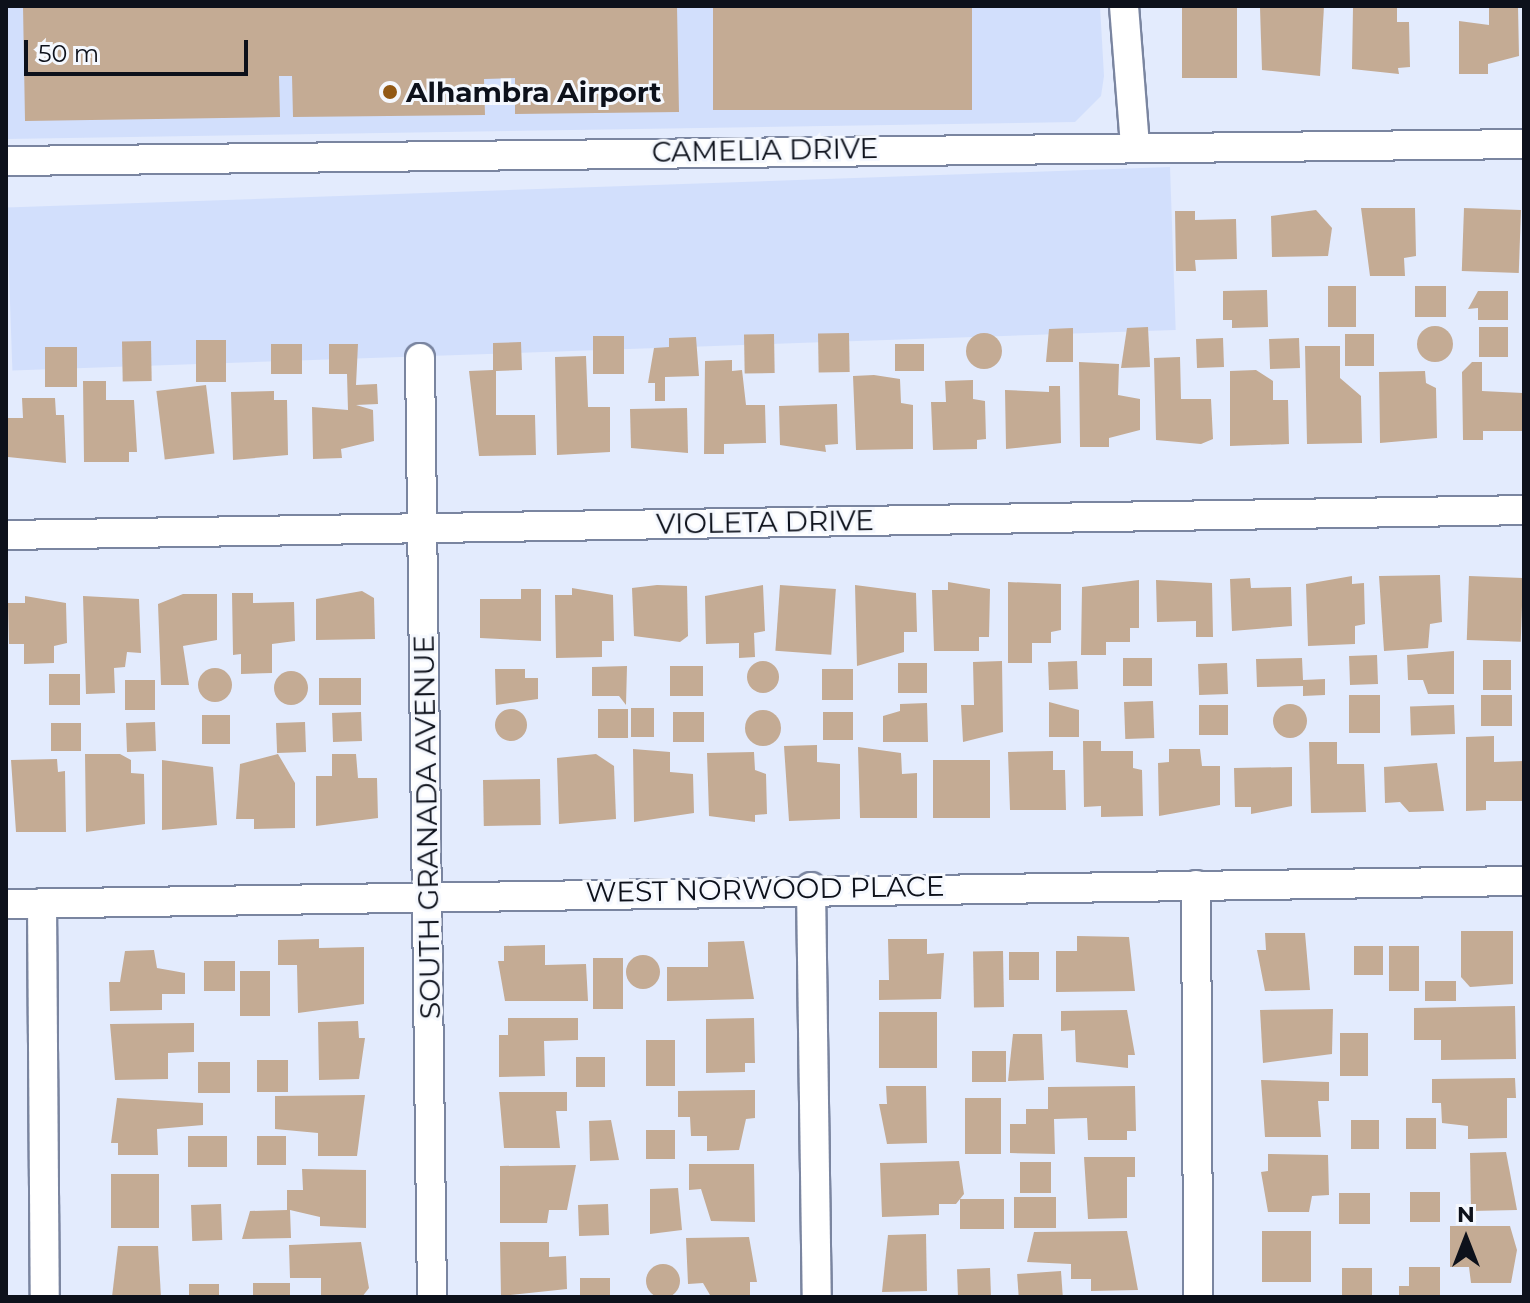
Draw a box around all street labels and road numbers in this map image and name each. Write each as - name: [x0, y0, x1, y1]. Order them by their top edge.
- street label: CAMELIA DRIVE: [651, 131, 879, 169]
- street label: VIOLETA DRIVE: [656, 503, 874, 541]
- street label: SOUTH GRANADA AVENUE: [407, 635, 447, 1019]
- street label: WEST NORWOOD PLACE: [585, 869, 945, 909]

